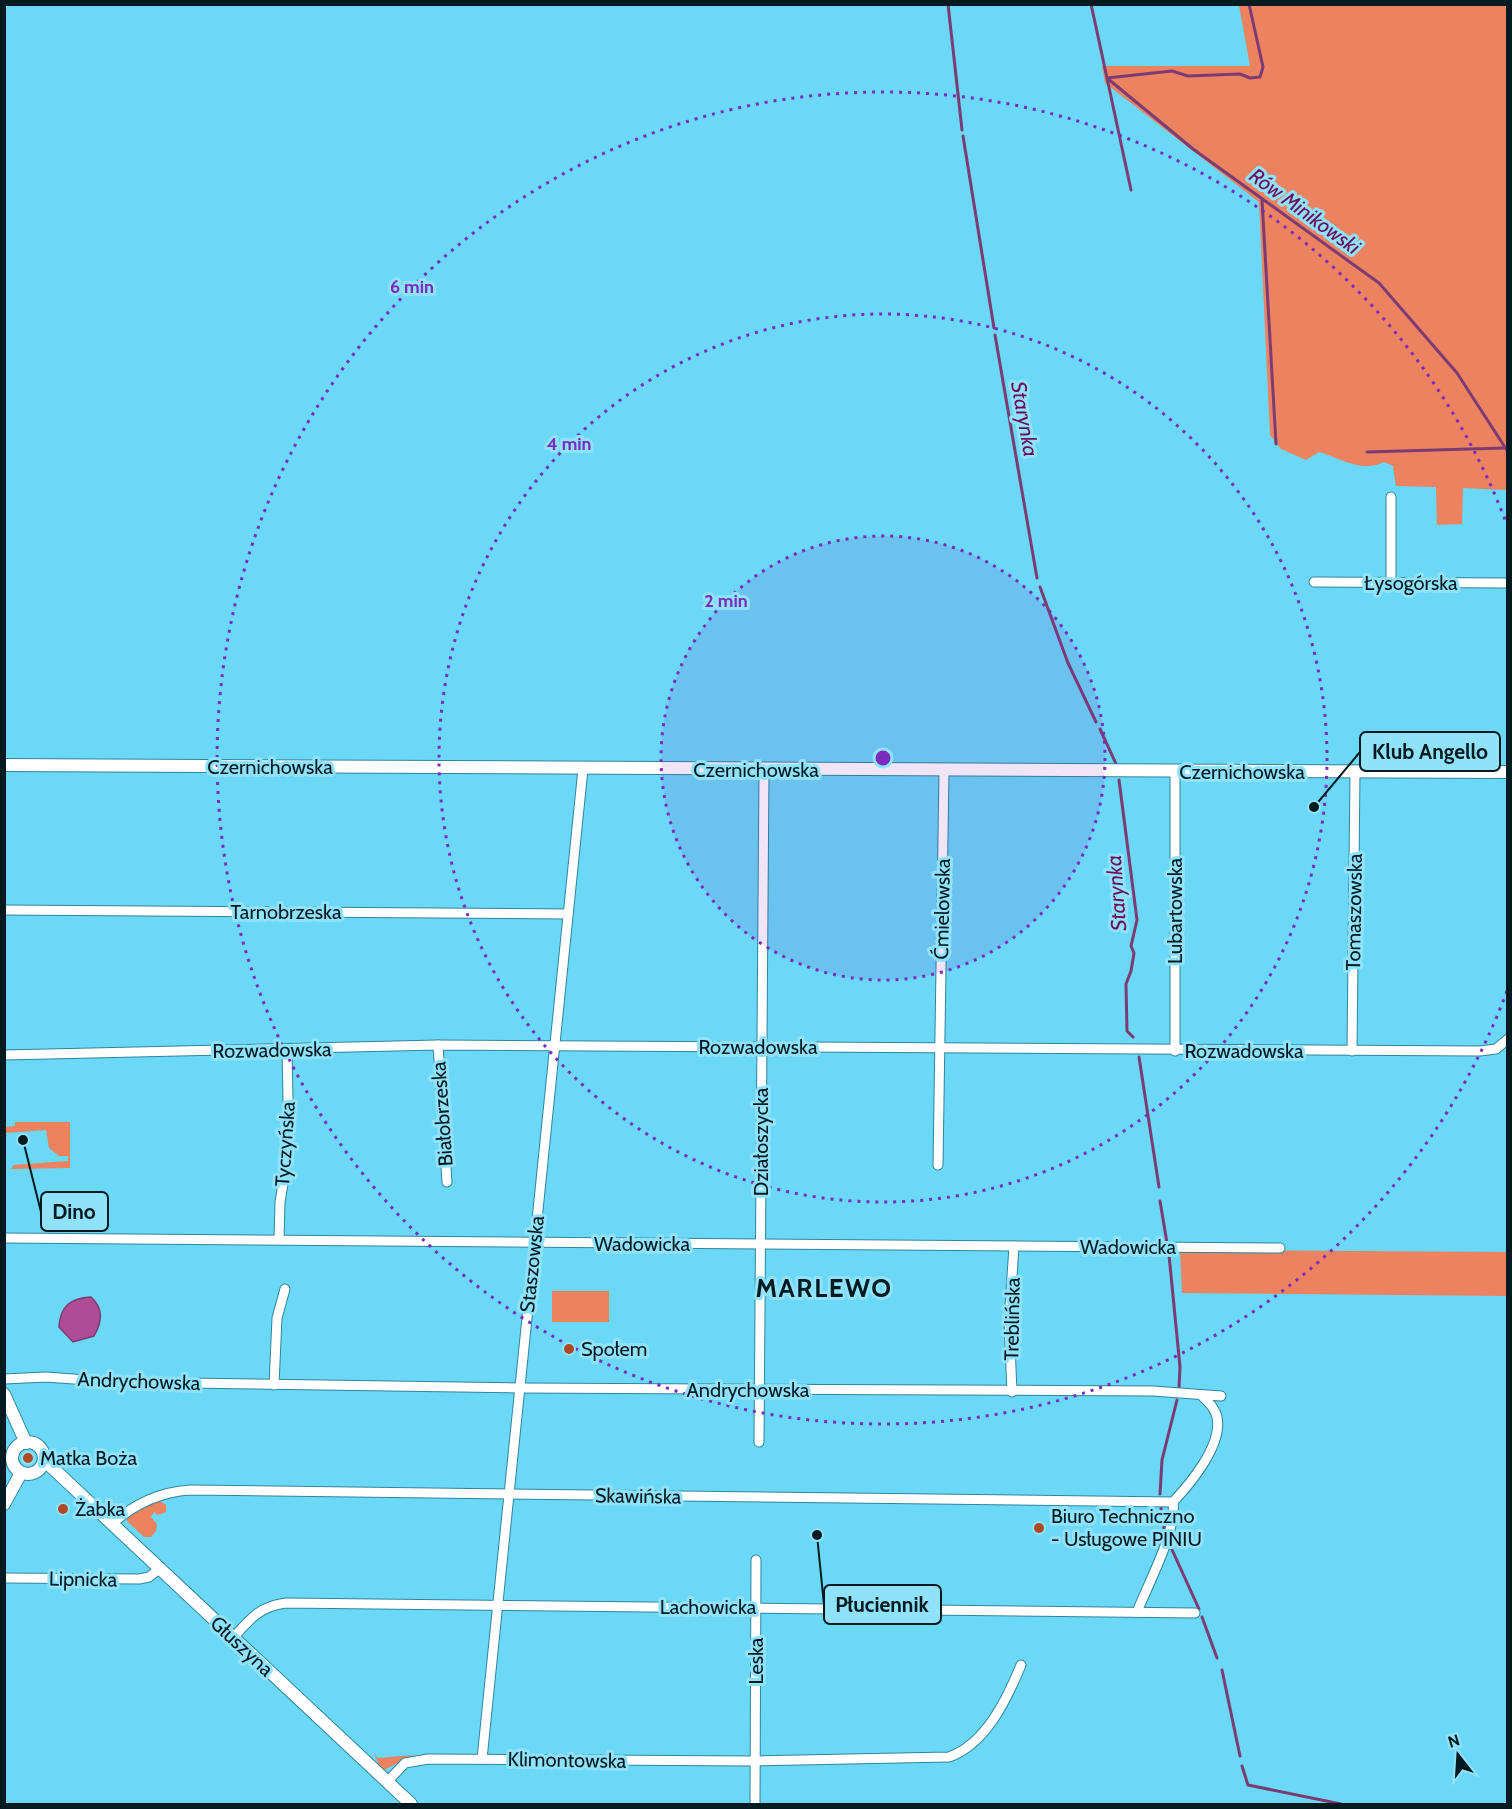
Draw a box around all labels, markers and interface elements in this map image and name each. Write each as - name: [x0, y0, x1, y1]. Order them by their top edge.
- water label: Rów Minikowski: [1245, 162, 1366, 260]
- text: 6 min: [390, 276, 434, 298]
- water label: Starynka: [1006, 379, 1044, 459]
- text: 4 min: [546, 433, 592, 455]
- street label: Łysogórska: [1364, 571, 1458, 595]
- text: 2 min: [704, 590, 748, 612]
- callout: Klub Angello: [1360, 732, 1500, 771]
- text: Klub Angello: [1372, 739, 1488, 764]
- centre of rings: [873, 748, 893, 768]
- street label: Czernichowska: [207, 755, 333, 779]
- street label: Czernichowska: [693, 758, 819, 782]
- street label: Czernichowska: [1179, 760, 1305, 784]
- street label: Tomaszowska: [1341, 853, 1367, 971]
- water label: Starynka: [1101, 854, 1131, 932]
- street label: Ćmielowska: [929, 858, 955, 960]
- street label: Lubartowska: [1163, 858, 1187, 964]
- street label: Tarnobrzeska: [230, 900, 342, 924]
- street label: Rozwadowska: [698, 1035, 818, 1059]
- street label: Rozwadowska: [212, 1037, 332, 1063]
- street label: Rozwadowska: [1184, 1039, 1304, 1063]
- street label: Białobrzeska: [426, 1060, 458, 1167]
- street label: Działoszycka: [749, 1087, 773, 1196]
- street label: Tyczyńska: [270, 1100, 300, 1187]
- callout: Dino: [41, 1192, 108, 1231]
- text: Dino: [52, 1199, 96, 1224]
- street label: Staszowska: [515, 1214, 549, 1314]
- street label: Wadowicka: [594, 1232, 690, 1256]
- street label: Wadowicka: [1080, 1235, 1176, 1259]
- district label: MARLEWO: [755, 1272, 893, 1304]
- street label: Treblińska: [999, 1277, 1025, 1361]
- place label: Społem: [581, 1337, 647, 1361]
- marker: Społem: [562, 1342, 576, 1356]
- street label: Andrychowska: [77, 1367, 201, 1395]
- street label: Andrychowska: [687, 1378, 810, 1402]
- place label: Matka Boża: [40, 1446, 138, 1470]
- marker: Matka Boża: [21, 1451, 35, 1465]
- street label: Skawińska: [595, 1483, 682, 1509]
- place label: Żabka: [75, 1497, 126, 1521]
- marker: Żabka: [56, 1502, 70, 1516]
- place label: Biuro Techniczno - Usługowe PINIU: [1051, 1504, 1202, 1551]
- marker: Biuro Techniczno - Usługowe PINIU: [1032, 1521, 1046, 1535]
- street label: Lipnicka: [49, 1566, 118, 1592]
- callout: Płuciennik: [824, 1585, 941, 1624]
- text: Płuciennik: [835, 1592, 929, 1617]
- street label: Lachowicka: [660, 1595, 757, 1619]
- street label: Głuszyna: [206, 1611, 279, 1681]
- street label: Leska: [744, 1637, 768, 1684]
- north arrow: [1428, 1725, 1488, 1785]
- text: N: [1446, 1730, 1462, 1752]
- street label: Klimontowska: [507, 1747, 627, 1773]

